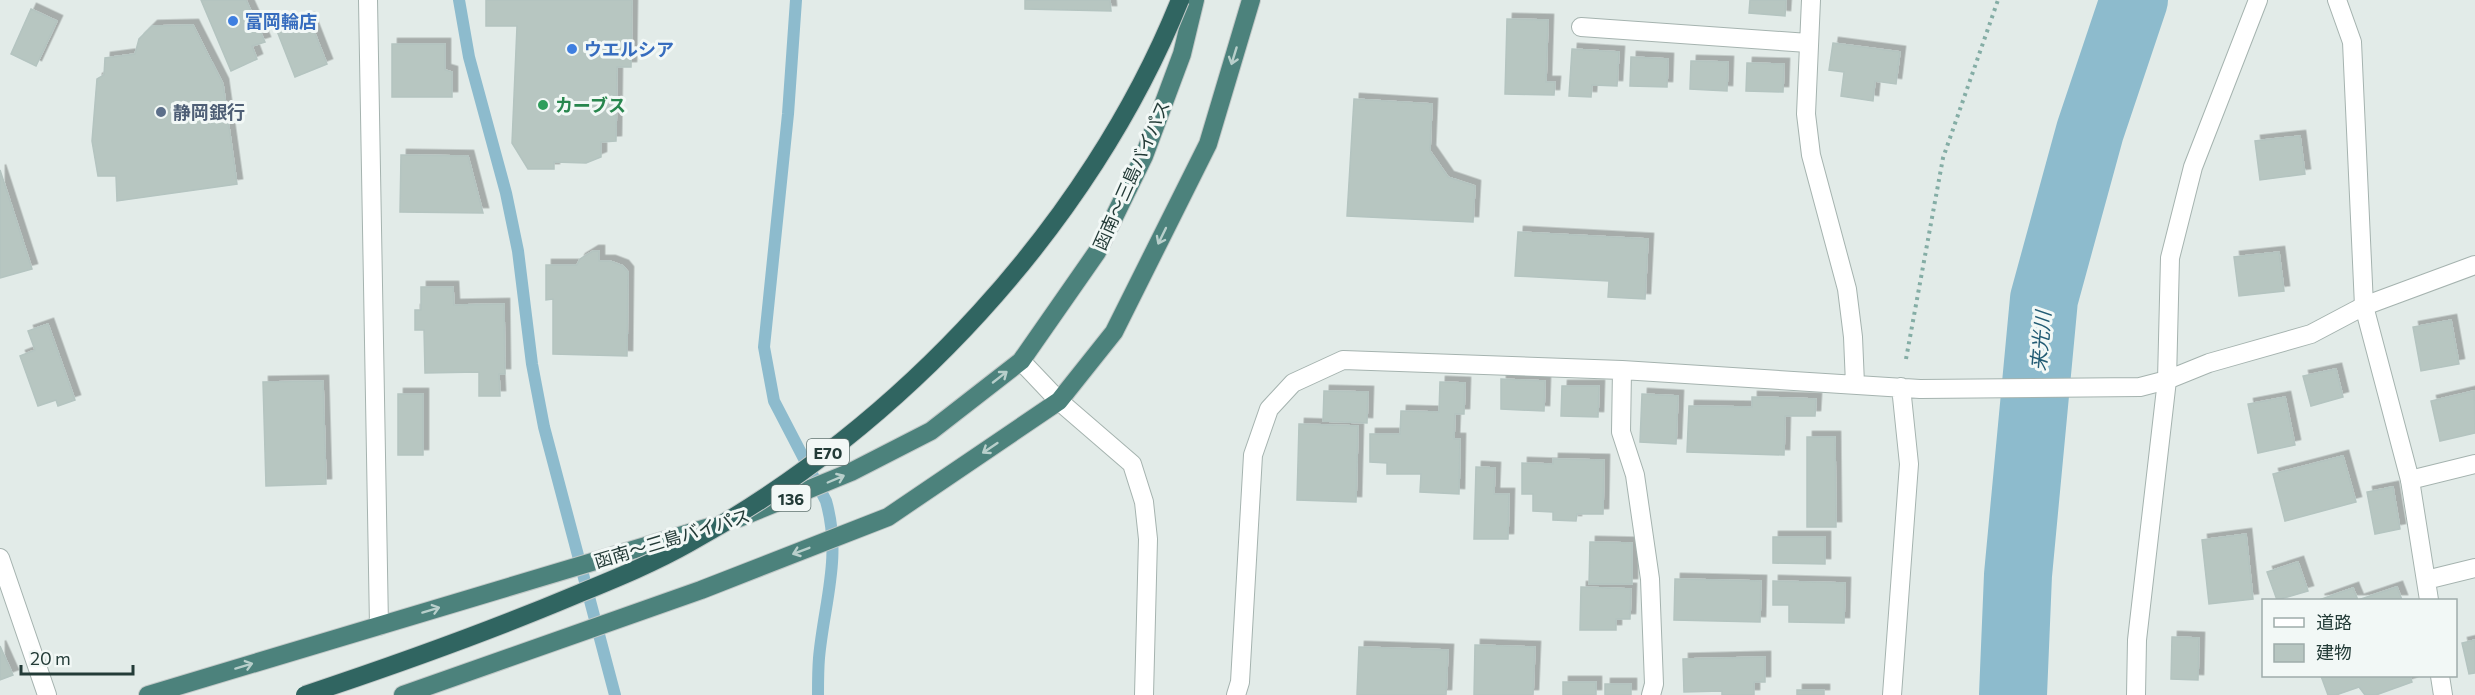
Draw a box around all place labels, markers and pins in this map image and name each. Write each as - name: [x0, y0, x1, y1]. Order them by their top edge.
- place label: 富岡輪店: [245, 10, 317, 32]
- marker: 富岡輪店: [226, 14, 240, 28]
- place label: ウエルシア: [584, 38, 674, 60]
- marker: ウエルシア: [565, 42, 579, 56]
- place label: カーブス: [555, 94, 626, 116]
- marker: カーブス: [536, 98, 550, 112]
- place label: 静岡銀行: [173, 101, 245, 123]
- marker: 静岡銀行: [154, 105, 168, 119]

